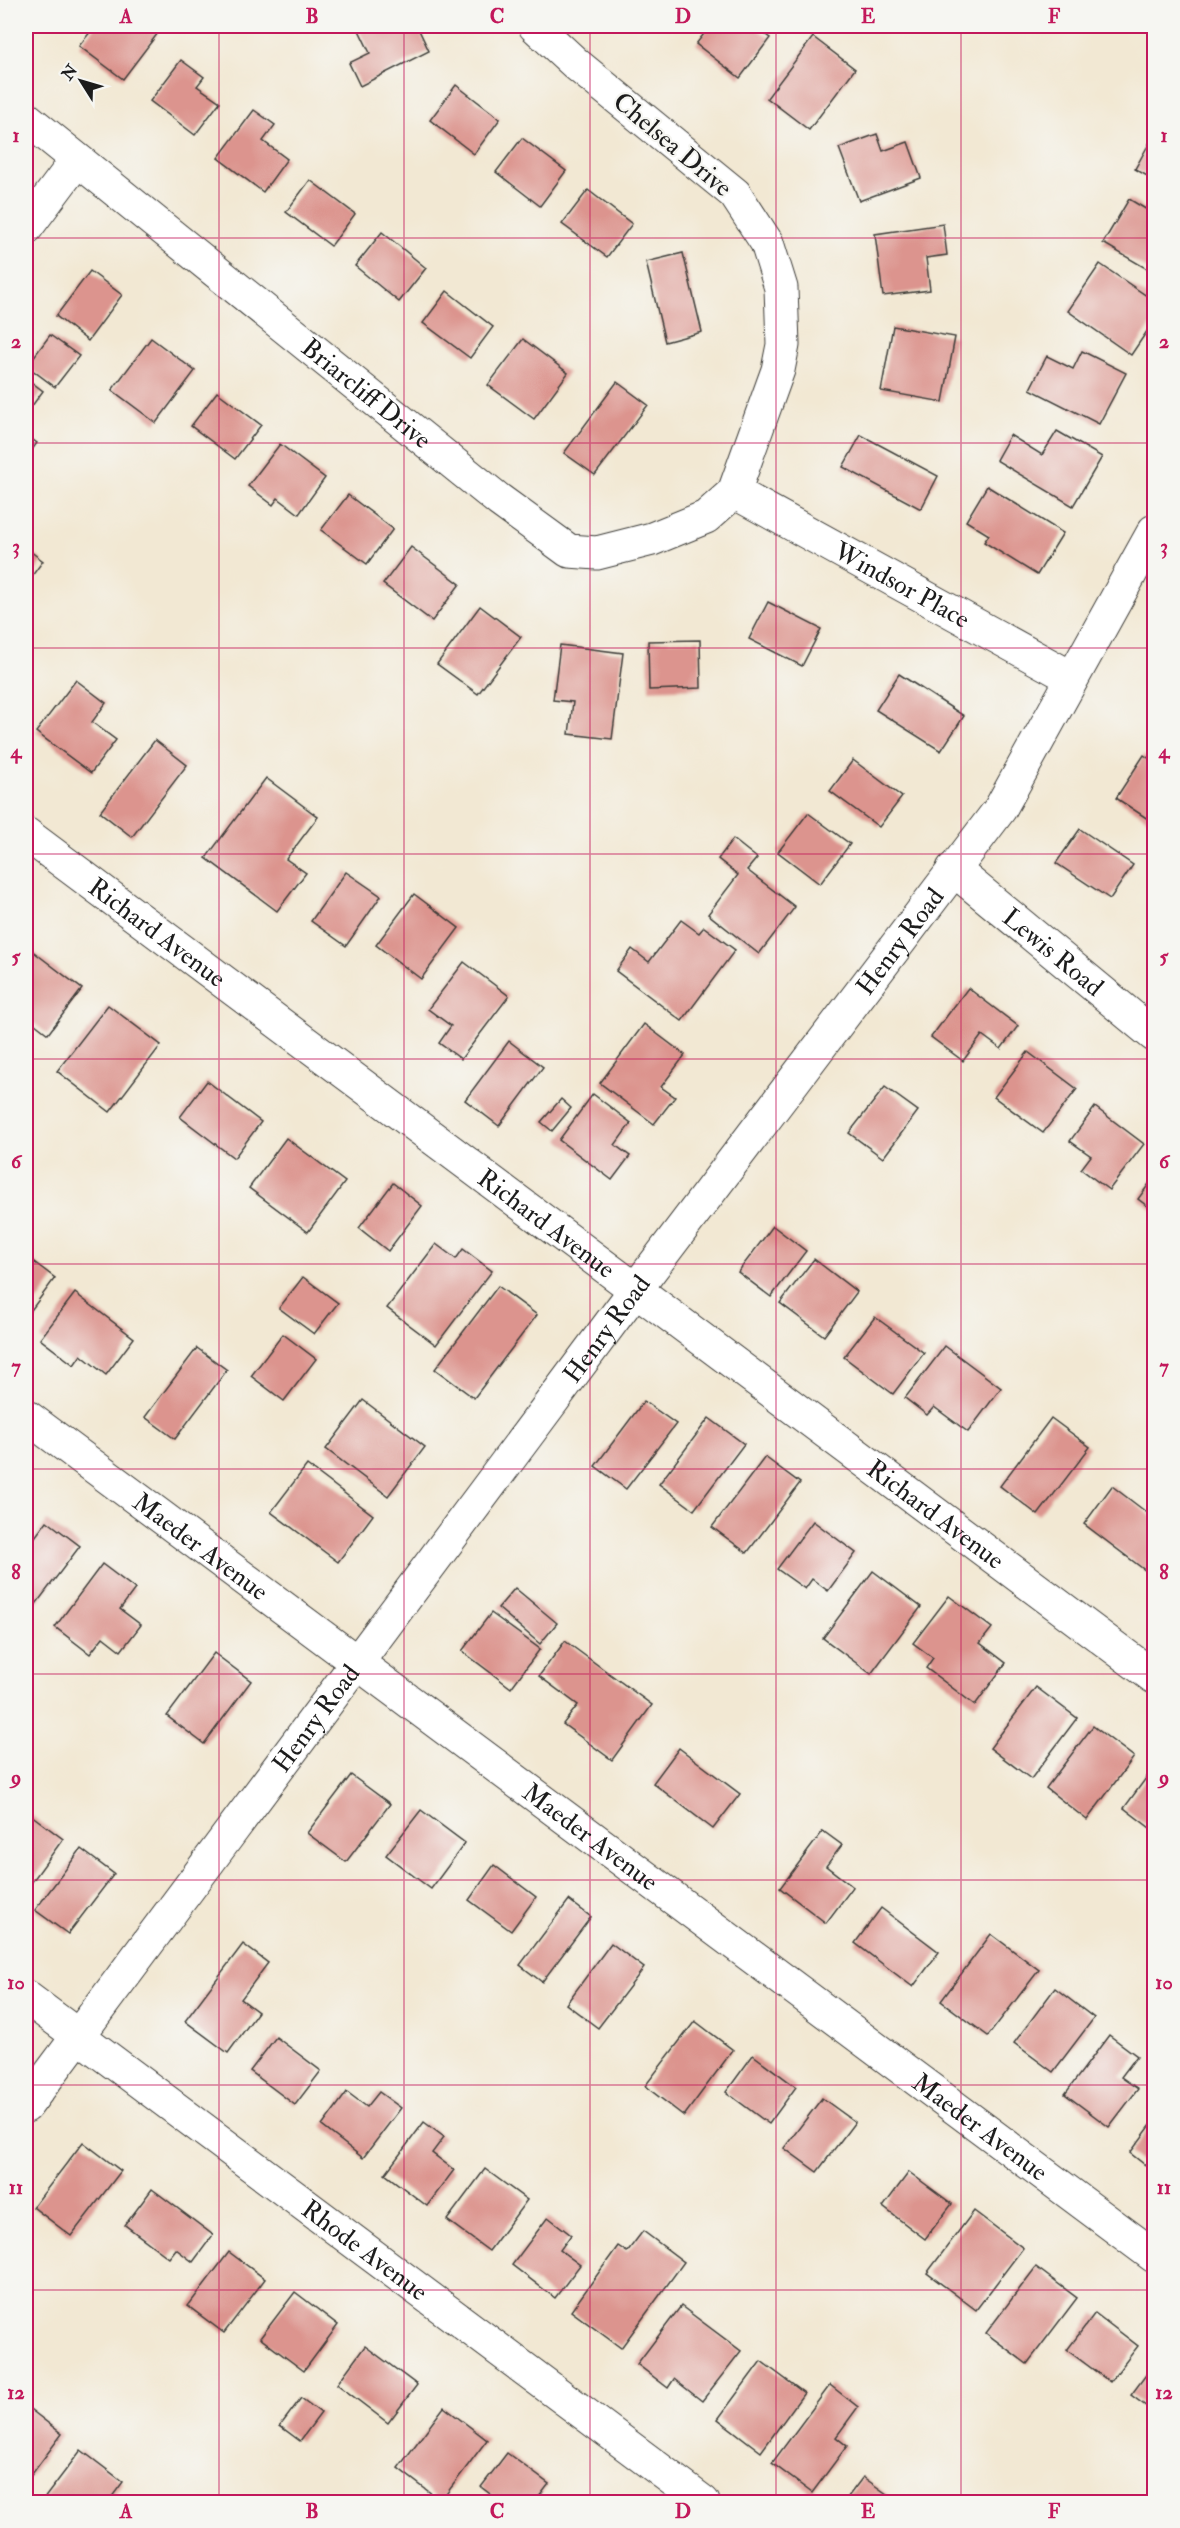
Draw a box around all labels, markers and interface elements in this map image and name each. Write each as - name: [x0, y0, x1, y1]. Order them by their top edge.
- text: A: [119, 4, 133, 29]
- text: B: [305, 4, 319, 29]
- text: C: [490, 4, 504, 29]
- text: D: [675, 4, 691, 29]
- text: E: [861, 4, 876, 29]
- text: F: [1048, 4, 1061, 29]
- north arrow: [51, 51, 111, 111]
- text: N: [57, 60, 83, 85]
- street label: Chelsea Drive: [606, 86, 739, 204]
- text: 1: [12, 123, 20, 148]
- text: 1: [1160, 123, 1168, 148]
- text: 2: [11, 329, 21, 354]
- text: 2: [1159, 329, 1169, 354]
- street label: Briarcliff Drive: [295, 332, 438, 456]
- text: 3: [12, 534, 20, 559]
- text: 3: [1160, 534, 1168, 559]
- street label: Windsor Place: [827, 535, 975, 636]
- text: 4: [10, 739, 23, 764]
- text: 4: [1158, 739, 1171, 764]
- street label: Richard Avenue: [82, 871, 232, 995]
- street label: Henry Road: [850, 882, 952, 1002]
- street label: Lewis Road: [996, 902, 1110, 1004]
- text: 5: [12, 944, 22, 969]
- text: 5: [1160, 944, 1170, 969]
- text: 6: [11, 1149, 23, 1174]
- text: 6: [1159, 1149, 1171, 1174]
- street label: Richard Avenue: [471, 1162, 621, 1286]
- street label: Henry Road: [557, 1269, 658, 1390]
- text: 7: [11, 1354, 21, 1379]
- text: 7: [1159, 1354, 1169, 1379]
- street label: Richard Avenue: [860, 1453, 1010, 1577]
- street label: Maeder Avenue: [126, 1486, 274, 1608]
- text: 8: [11, 1560, 21, 1585]
- text: 8: [1159, 1560, 1169, 1585]
- street label: Henry Road: [266, 1658, 367, 1779]
- text: 9: [9, 1765, 21, 1790]
- text: 9: [1157, 1765, 1169, 1790]
- street label: Maeder Avenue: [516, 1776, 664, 1898]
- text: 10: [7, 1970, 25, 1995]
- text: 10: [1155, 1970, 1173, 1995]
- street label: Maeder Avenue: [906, 2067, 1054, 2188]
- text: 11: [9, 2175, 23, 2200]
- text: 11: [1157, 2175, 1171, 2200]
- street label: Rhode Avenue: [295, 2193, 434, 2308]
- text: 12: [7, 2380, 25, 2405]
- text: 12: [1155, 2380, 1173, 2405]
- text: A: [119, 2499, 133, 2524]
- text: B: [305, 2499, 319, 2524]
- text: C: [490, 2499, 504, 2524]
- text: D: [675, 2499, 691, 2524]
- text: E: [861, 2499, 876, 2524]
- text: F: [1048, 2499, 1061, 2524]

